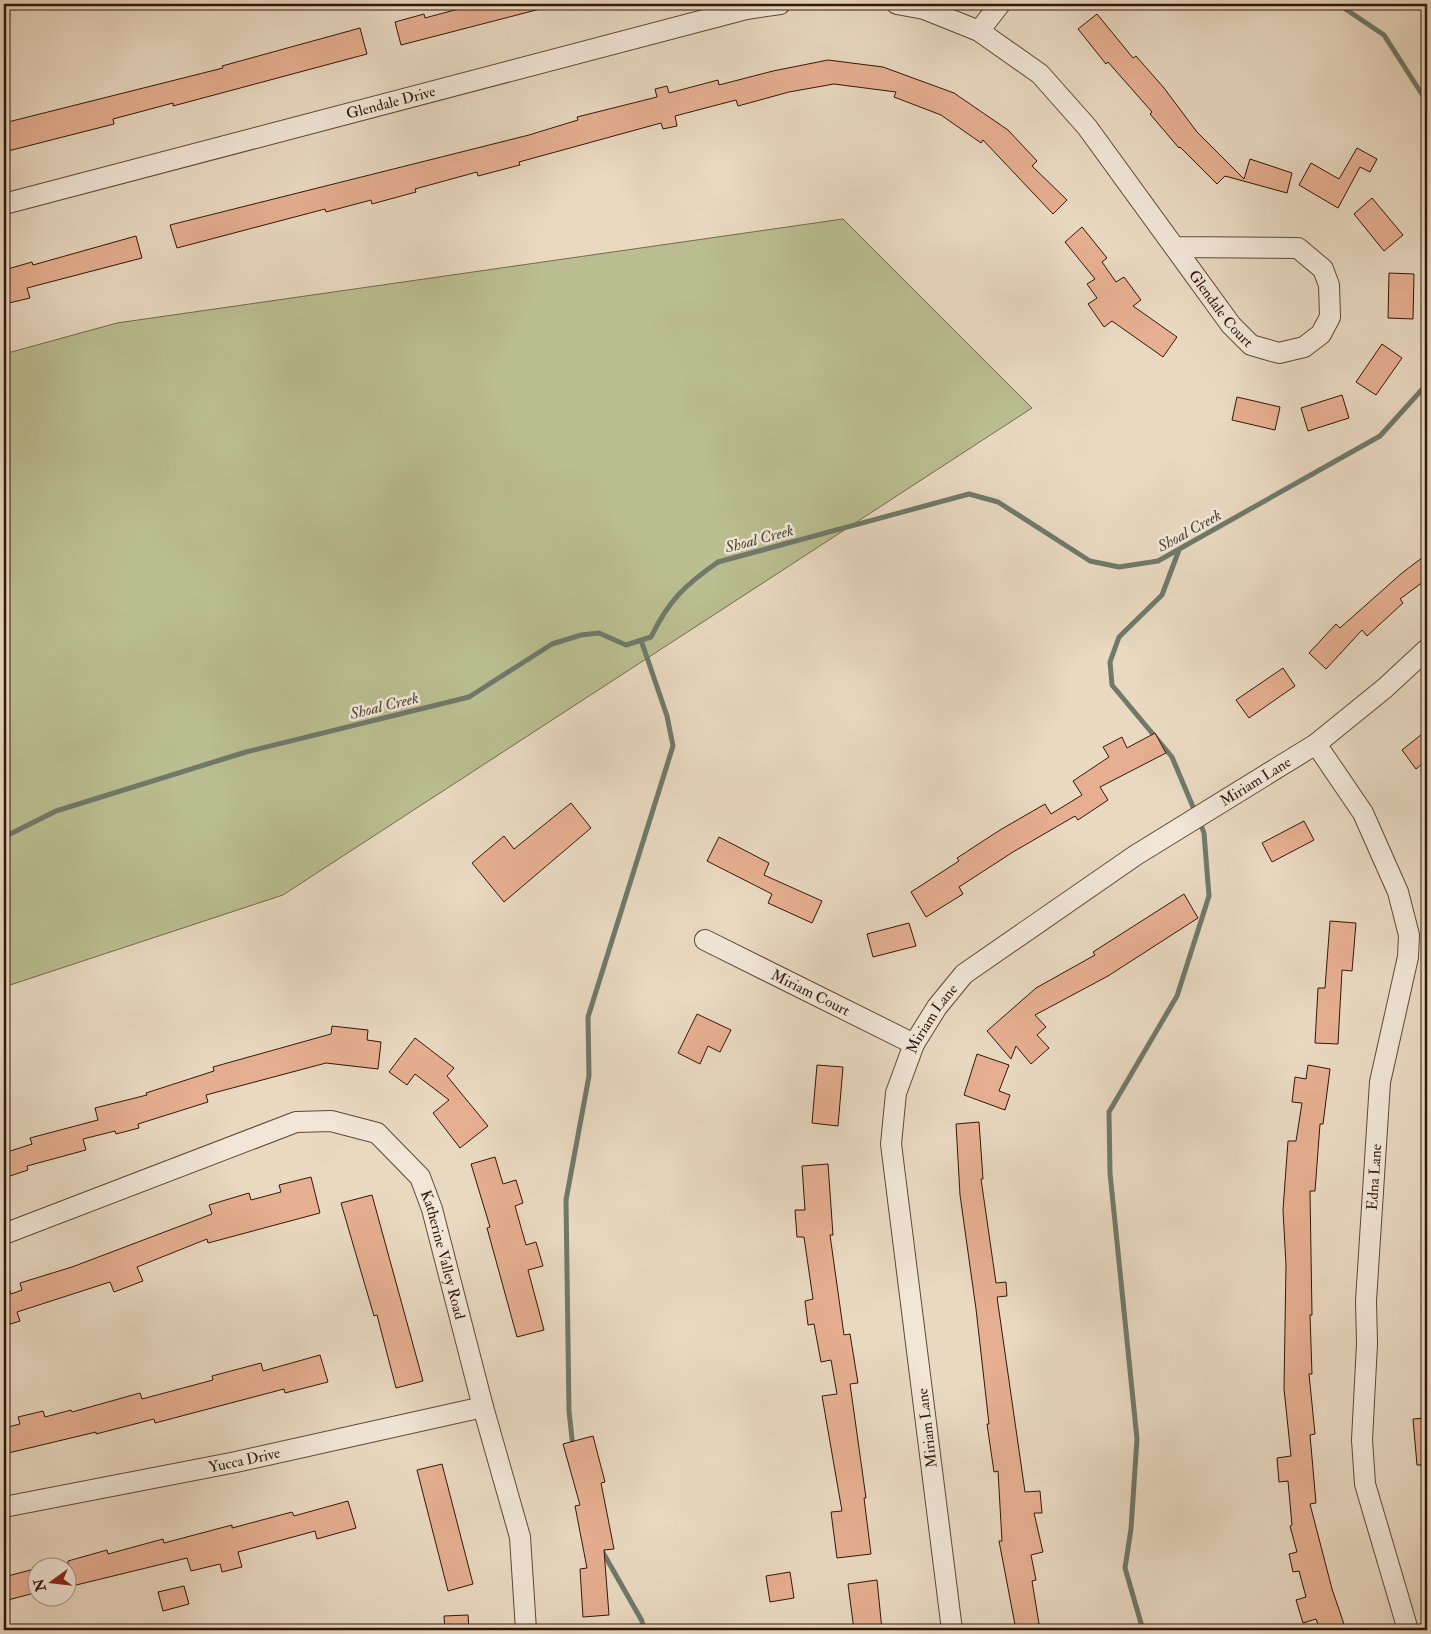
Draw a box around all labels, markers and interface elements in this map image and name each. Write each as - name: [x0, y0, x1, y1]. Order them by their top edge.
- street label: Glendale Drive: [344, 82, 438, 124]
- street label: Glendale Court: [1184, 266, 1257, 352]
- water label: Shoal Creek: [1153, 505, 1225, 557]
- water label: Shoal Creek: [722, 520, 796, 558]
- water label: Shoal Creek: [347, 688, 421, 724]
- street label: Miriam Lane: [1217, 753, 1295, 811]
- street label: Miriam Court: [768, 965, 853, 1021]
- street label: Miriam Lane: [902, 980, 962, 1056]
- street label: Edna Lane: [1363, 1143, 1386, 1211]
- street label: Katherine Valley Road: [416, 1188, 469, 1322]
- street label: Miriam Lane: [913, 1387, 942, 1469]
- street label: Yucca Drive: [207, 1443, 282, 1477]
- north arrow: [28, 1556, 78, 1606]
- text: N: [30, 1577, 50, 1594]

